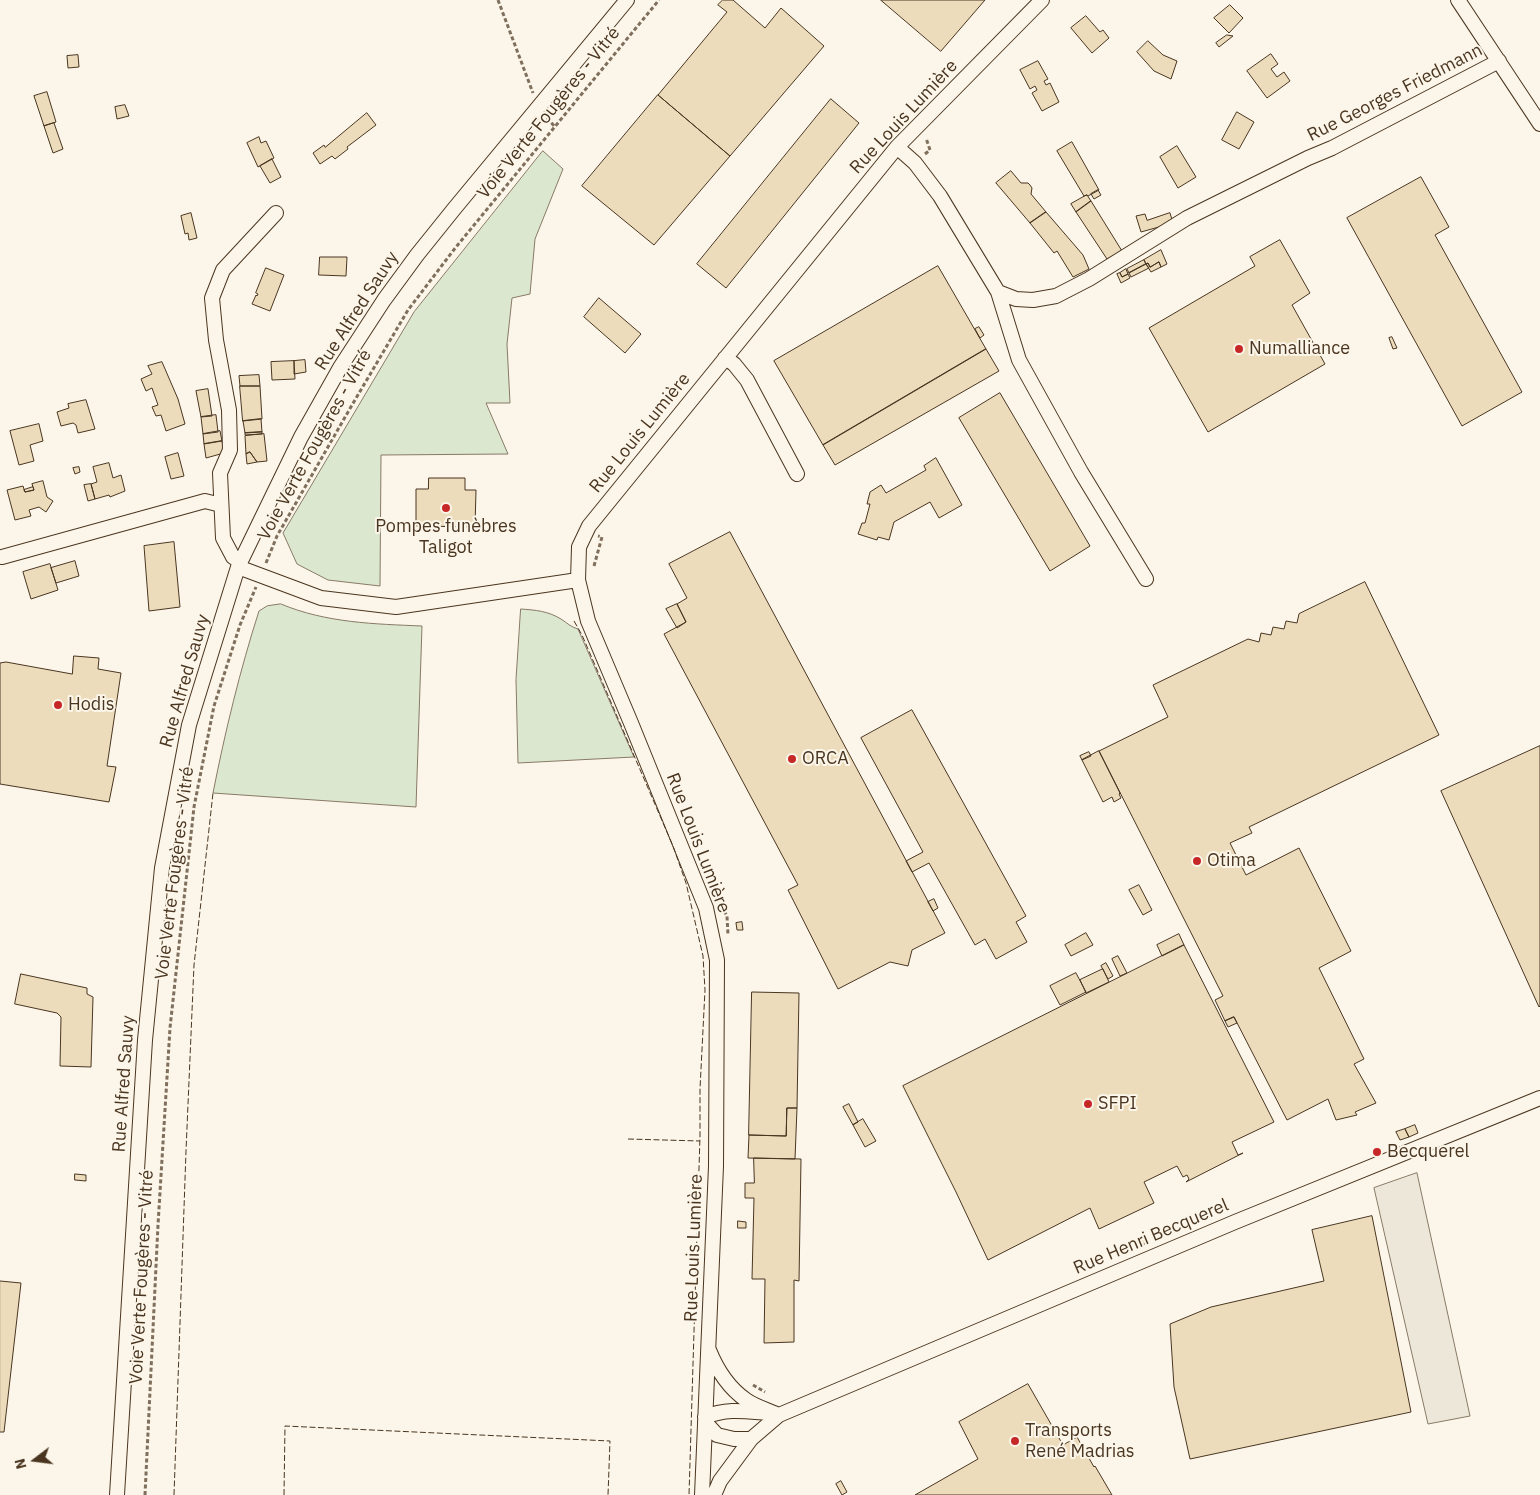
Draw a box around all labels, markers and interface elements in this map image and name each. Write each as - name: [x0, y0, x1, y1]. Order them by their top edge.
- street label: Voie Verte Fougères - Vitré: [473, 23, 625, 203]
- street label: Rue Georges Friedmann: [1304, 39, 1486, 147]
- street label: Rue Louis Lumière: [846, 55, 962, 179]
- street label: Rue Alfred Sauvy: [311, 248, 403, 374]
- place label: Numalliance: [1249, 338, 1350, 360]
- marker: Numalliance: [1233, 343, 1245, 355]
- street label: Voie Verte Fougères - Vitré: [254, 346, 376, 544]
- street label: Rue Louis Lumière: [585, 369, 695, 497]
- marker: Pompes funèbres Taligot: [440, 502, 452, 514]
- place label: Pompes funèbres Taligot: [375, 516, 517, 558]
- street label: Rue Alfred Sauvy: [156, 612, 214, 750]
- place label: Hodis: [68, 694, 115, 716]
- marker: Hodis: [52, 699, 64, 711]
- place label: ORCA: [802, 748, 849, 770]
- marker: ORCA: [786, 753, 798, 765]
- street label: Voie Verte Fougères - Vitré: [151, 765, 199, 981]
- street label: Rue Louis Lumière: [661, 770, 735, 916]
- place label: Otima: [1207, 850, 1256, 872]
- marker: Otima: [1191, 855, 1203, 867]
- street label: Rue Alfred Sauvy: [108, 1015, 140, 1153]
- place label: SFPI: [1098, 1093, 1137, 1115]
- marker: SFPI: [1082, 1098, 1094, 1110]
- place label: Becquerel: [1387, 1141, 1469, 1163]
- marker: Becquerel: [1371, 1146, 1383, 1158]
- street label: Voie Verte Fougères - Vitré: [126, 1169, 158, 1385]
- street label: Rue Louis Lumière: [681, 1174, 707, 1322]
- street label: Rue Henri Becquerel: [1070, 1195, 1232, 1279]
- place label: Transports René Madrias: [1025, 1420, 1135, 1462]
- north arrow: [10, 1435, 60, 1485]
- marker: Transports René Madrias: [1009, 1435, 1021, 1447]
- text: N: [11, 1457, 31, 1471]

